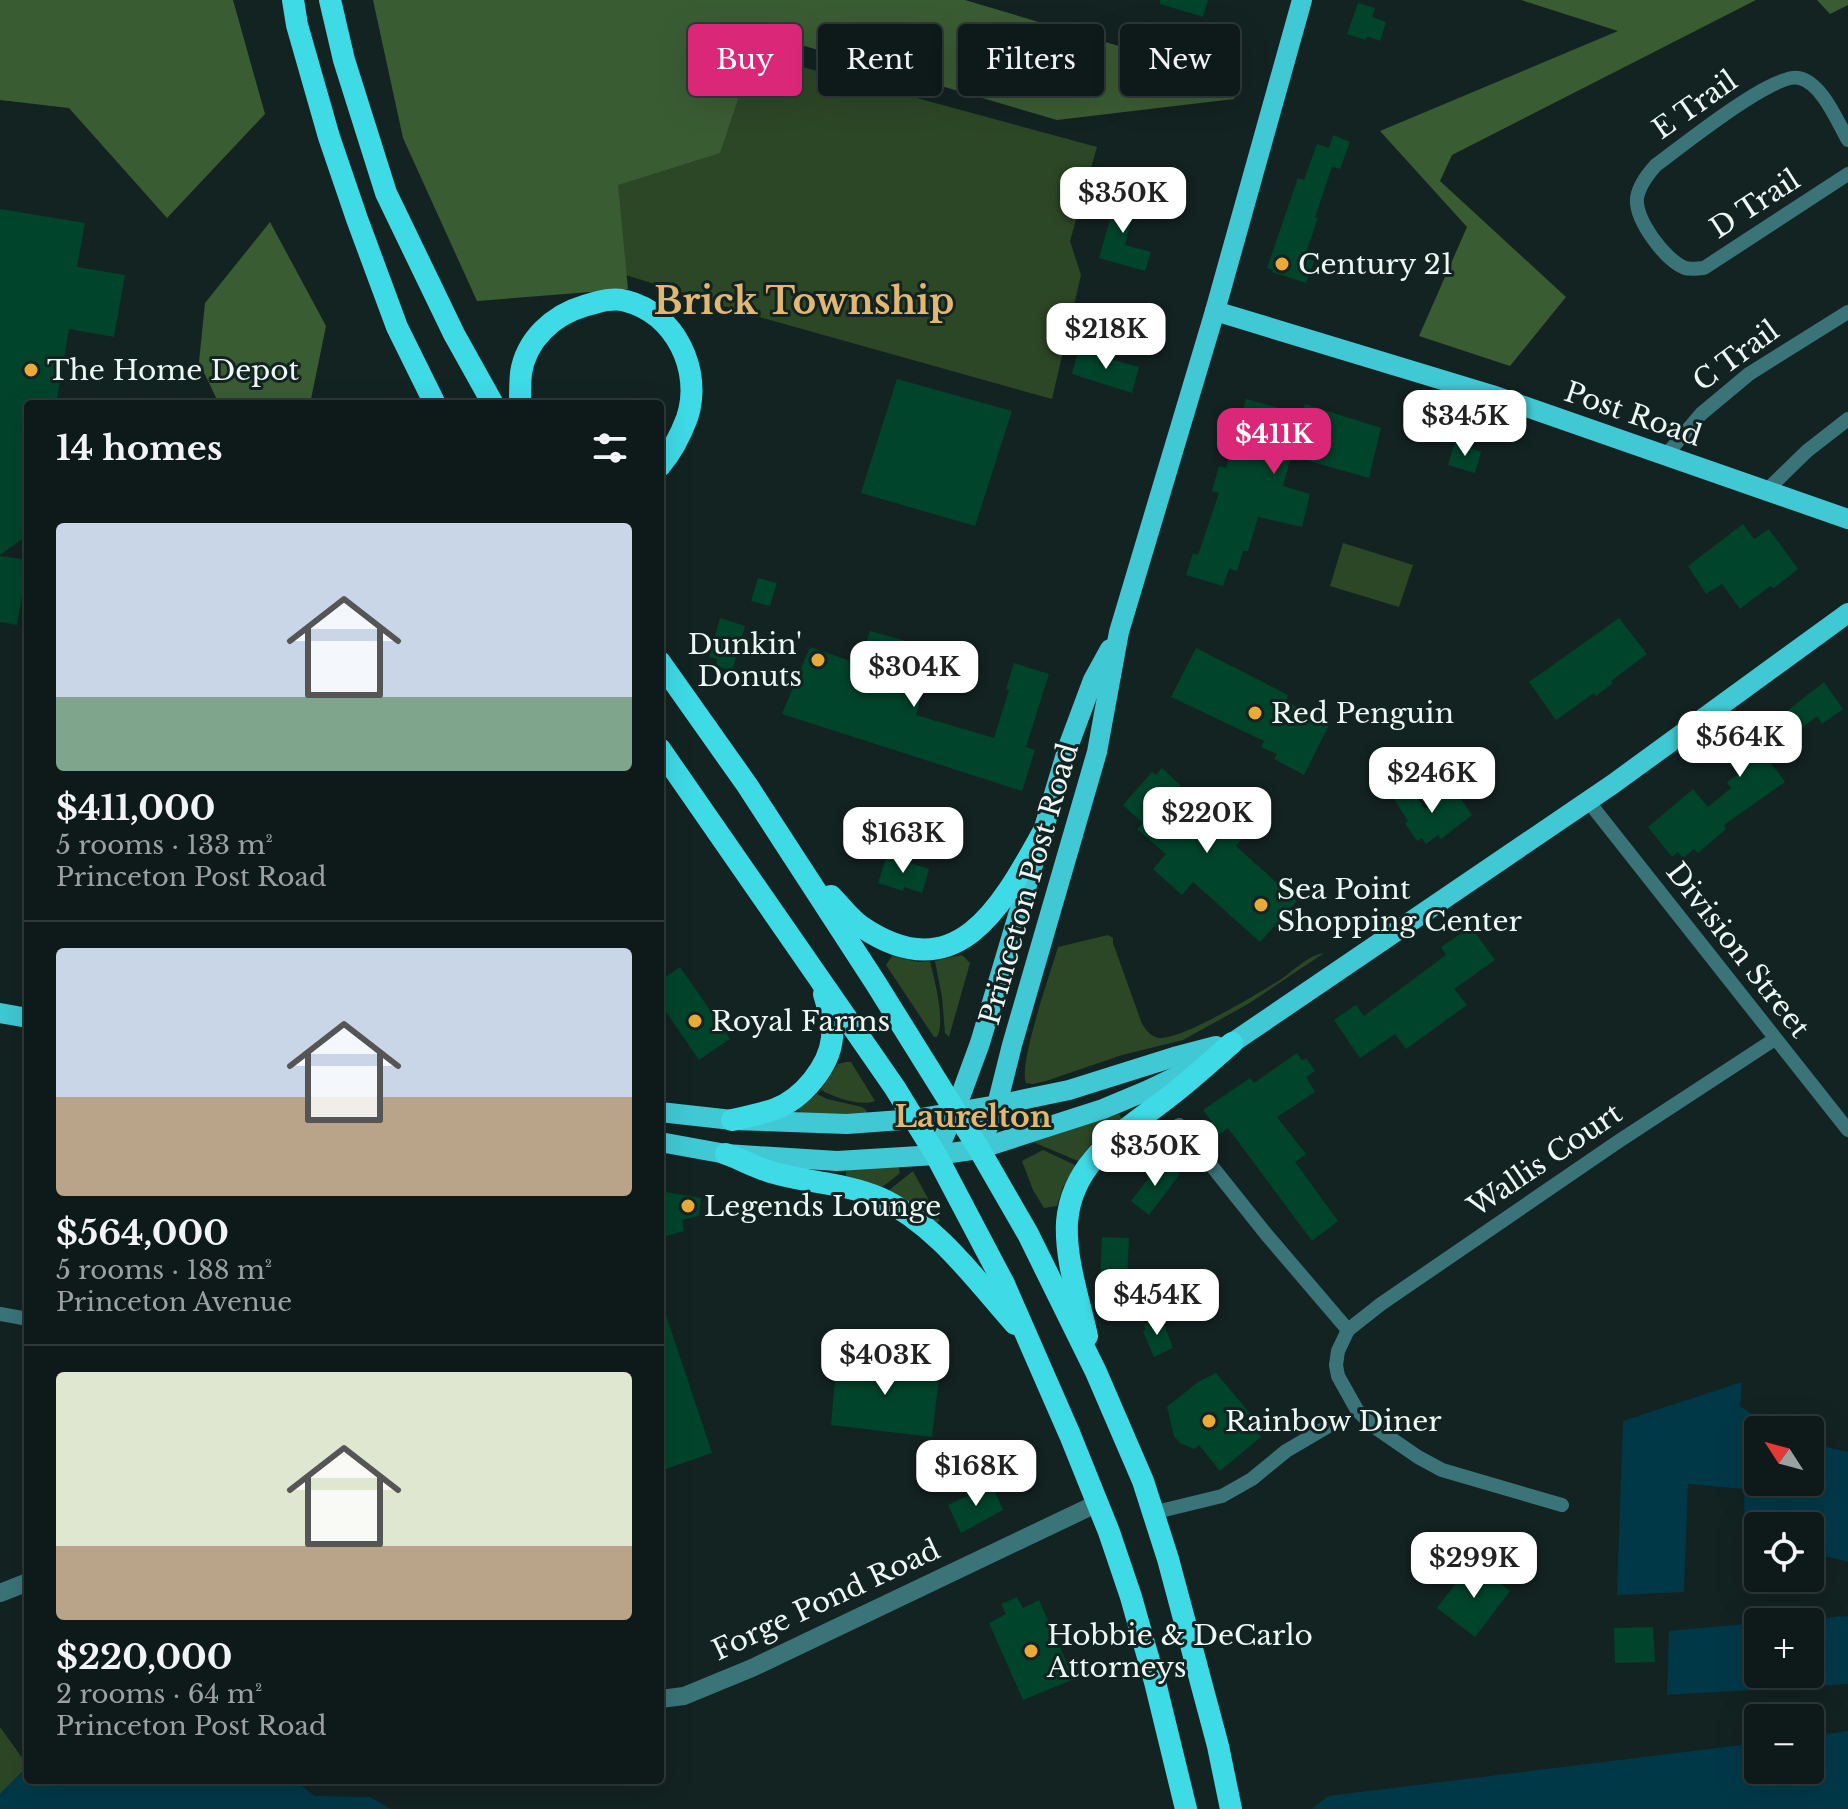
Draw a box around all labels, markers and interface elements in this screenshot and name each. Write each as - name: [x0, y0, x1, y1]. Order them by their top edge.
- chip: Buy: [688, 24, 802, 96]
- chip: Rent: [818, 24, 942, 96]
- chip: Filters: [958, 24, 1104, 96]
- chip: New: [1120, 24, 1240, 96]
- street label: E Trail: [1646, 63, 1744, 147]
- street label: D Trail: [1704, 162, 1806, 246]
- pin: $350K: [1067, 167, 1179, 235]
- text: $350K: [1078, 177, 1168, 209]
- place label: Century 21: [1298, 247, 1453, 282]
- marker: Century 21: [1273, 255, 1291, 273]
- district label: Brick Township: [654, 279, 954, 324]
- pin: $218K: [1050, 303, 1162, 371]
- text: $218K: [1065, 313, 1147, 345]
- street label: C Trail: [1686, 313, 1786, 399]
- place label: The Home Depot: [47, 353, 300, 388]
- marker: The Home Depot: [22, 361, 40, 379]
- street label: Post Road: [1560, 374, 1706, 454]
- pin: $345K: [1409, 390, 1521, 458]
- text: $345K: [1421, 400, 1509, 432]
- pin: $411K: [1218, 408, 1330, 476]
- text: $411K: [1235, 418, 1313, 450]
- icon: filters: [588, 426, 632, 470]
- text: 14 homes: [56, 427, 223, 469]
- icon: home: [272, 575, 416, 719]
- place label: Dunkin' Donuts: [688, 627, 802, 694]
- pin: $304K: [858, 641, 970, 709]
- marker: Dunkin' Donuts: [809, 651, 827, 669]
- text: $304K: [868, 651, 960, 683]
- place label: Red Penguin: [1271, 696, 1454, 731]
- marker: Red Penguin: [1246, 704, 1264, 722]
- pin: $564K: [1684, 711, 1796, 779]
- text: $564K: [1696, 721, 1784, 753]
- street label: Princeton Post Road: [972, 739, 1086, 1029]
- pin: $246K: [1376, 747, 1488, 815]
- text: $246K: [1387, 757, 1477, 789]
- text: $411,000: [56, 787, 215, 829]
- pin: $220K: [1151, 787, 1263, 855]
- text: $220K: [1161, 797, 1253, 829]
- pin: $163K: [847, 807, 959, 875]
- text: $163K: [861, 817, 945, 849]
- text: 5 rooms · 133 m²: [56, 829, 273, 861]
- street label: Division Street: [1659, 855, 1818, 1045]
- text: Princeton Post Road: [56, 861, 326, 893]
- place label: Sea Point Shopping Center: [1277, 872, 1522, 939]
- marker: Sea Point Shopping Center: [1252, 896, 1270, 914]
- icon: home: [272, 1000, 416, 1144]
- place label: Royal Farms: [711, 1004, 890, 1039]
- marker: Royal Farms: [686, 1012, 704, 1030]
- street label: Wallis Court: [1461, 1096, 1629, 1225]
- district label: Laurelton: [894, 1098, 1052, 1135]
- pin: $350K: [1099, 1120, 1211, 1188]
- text: $350K: [1110, 1130, 1200, 1162]
- place label: Legends Lounge: [704, 1189, 941, 1224]
- marker: Legends Lounge: [679, 1197, 697, 1215]
- text: $564,000: [56, 1212, 229, 1254]
- text: 5 rooms · 188 m²: [56, 1254, 272, 1286]
- pin: $454K: [1101, 1269, 1213, 1337]
- text: $454K: [1113, 1279, 1201, 1311]
- text: Princeton Avenue: [56, 1286, 292, 1318]
- pin: $403K: [829, 1329, 941, 1397]
- text: $403K: [839, 1339, 931, 1371]
- place label: Rainbow Diner: [1225, 1404, 1442, 1439]
- marker: Rainbow Diner: [1200, 1412, 1218, 1430]
- north arrow: [1744, 1416, 1824, 1496]
- map controls: [1744, 1416, 1824, 1784]
- icon: home: [272, 1424, 416, 1568]
- pin: $168K: [920, 1440, 1032, 1508]
- text: $168K: [934, 1450, 1018, 1482]
- button: locate: [1744, 1512, 1824, 1592]
- street label: Forge Pond Road: [706, 1532, 946, 1668]
- pin: $299K: [1418, 1532, 1530, 1600]
- text: $299K: [1429, 1542, 1519, 1574]
- button: +: [1744, 1608, 1824, 1688]
- place label: Hobbie & DeCarlo Attorneys: [1046, 1618, 1313, 1685]
- text: $220,000: [56, 1636, 232, 1678]
- marker: Hobbie & DeCarlo Attorneys: [1022, 1642, 1040, 1660]
- text: 2 rooms · 64 m²: [56, 1678, 262, 1710]
- button: −: [1744, 1704, 1824, 1784]
- text: Princeton Post Road: [56, 1710, 326, 1742]

